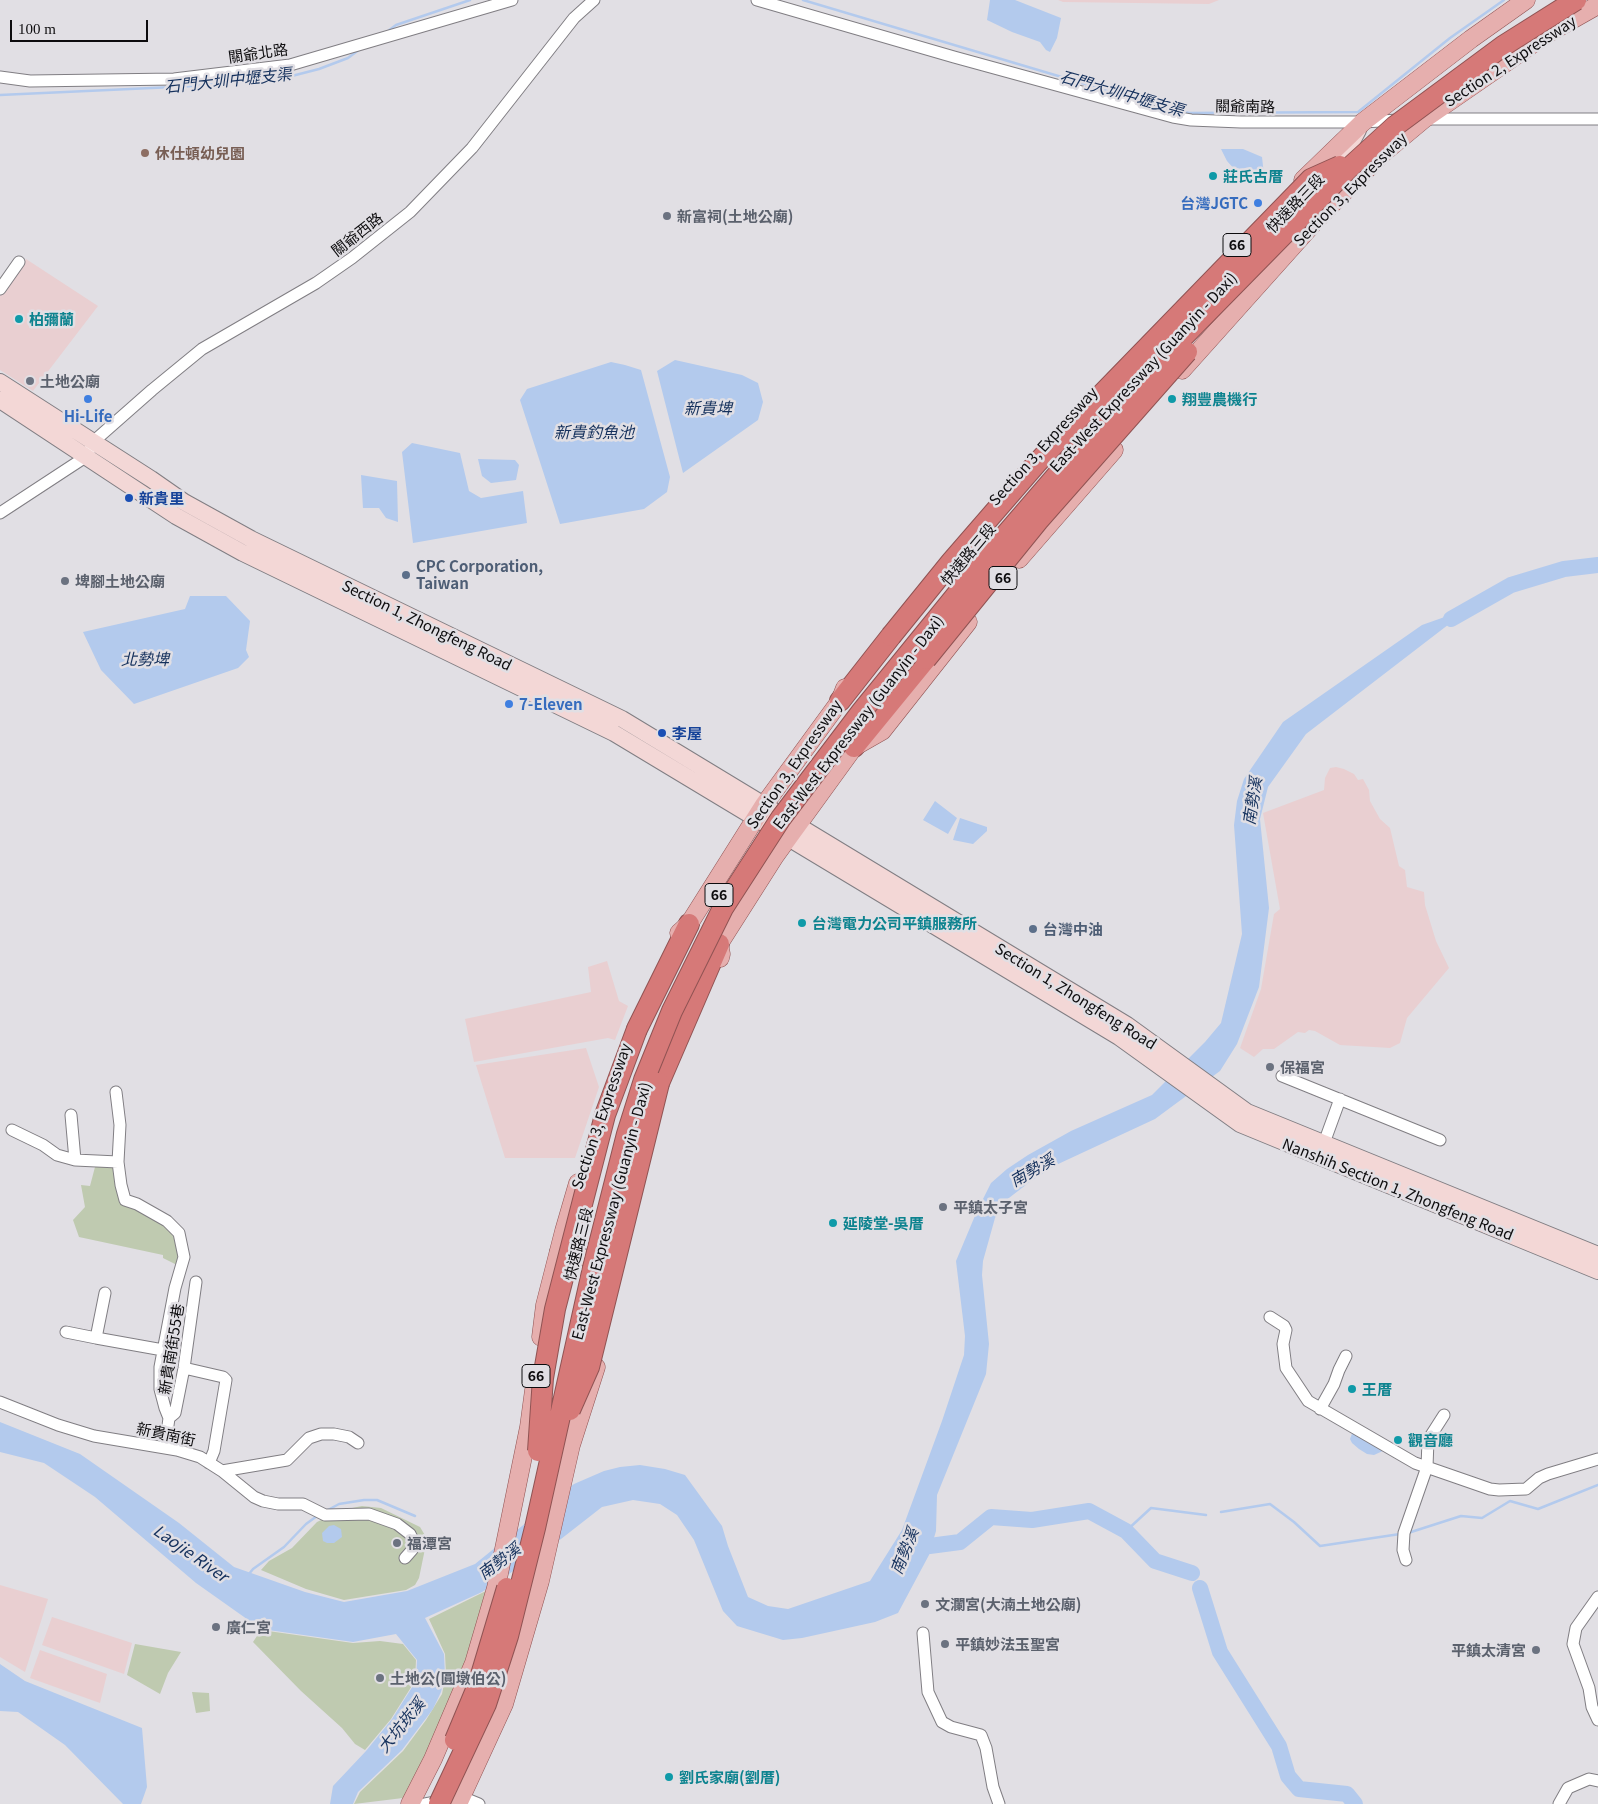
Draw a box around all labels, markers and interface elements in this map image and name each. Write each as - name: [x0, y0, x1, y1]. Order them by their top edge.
- scale bar: [12, 10, 150, 42]
- street label: Section 2, Expressway: [1441, 12, 1579, 110]
- text: 100 m: [18, 21, 56, 37]
- street label: 關爺北路: [227, 40, 289, 66]
- water label: 石門大圳中壢支渠: [163, 64, 293, 96]
- water label: 石門大圳中壢支渠: [1058, 66, 1186, 120]
- street label: 關爺南路: [1215, 96, 1275, 116]
- street label: Section 3, Expressway: [1290, 129, 1410, 249]
- place label: 休仕頓幼兒園: [155, 144, 245, 162]
- marker: 休仕頓幼兒園: [139, 147, 151, 159]
- place label: 莊氏古厝: [1223, 167, 1283, 185]
- marker: 莊氏古厝: [1207, 170, 1219, 182]
- street label: 快速路三段: [1262, 170, 1328, 236]
- place label: 台灣JGTC: [1180, 194, 1248, 212]
- marker: 台灣JGTC: [1252, 197, 1264, 209]
- place label: 新富祠(土地公廟): [677, 207, 793, 225]
- street label: 關爺西路: [328, 208, 386, 260]
- marker: 新富祠(土地公廟): [661, 210, 673, 222]
- road number: 66: [1223, 234, 1251, 256]
- street label: East-West Expressway (Guanyin - Daxi): [1046, 269, 1240, 475]
- place label: 柏彌蘭: [29, 310, 74, 328]
- marker: 柏彌蘭: [13, 313, 25, 325]
- place label: 土地公廟: [40, 372, 100, 390]
- marker: 土地公廟: [24, 375, 36, 387]
- street label: Section 3, Expressway: [985, 383, 1101, 509]
- place label: 翔豐農機行: [1182, 390, 1257, 408]
- marker: Hi-Life: [82, 393, 94, 405]
- marker: 翔豐農機行: [1166, 393, 1178, 405]
- water label: 新貴埤: [684, 398, 732, 418]
- place label: Hi-Life: [64, 407, 112, 425]
- water label: 新貴釣魚池: [554, 422, 634, 442]
- place label: 新貴里: [139, 489, 184, 507]
- marker: 新貴里: [123, 492, 135, 504]
- street label: 快速路三段: [937, 519, 999, 589]
- place label: CPC Corporation, Taiwan: [416, 557, 543, 592]
- road number: 66: [989, 566, 1017, 590]
- marker: CPC Corporation, Taiwan: [400, 569, 412, 581]
- place label: 埤腳土地公廟: [75, 572, 165, 590]
- marker: 埤腳土地公廟: [59, 575, 71, 587]
- street label: Section 1, Zhongfeng Road: [339, 576, 515, 674]
- street label: East-West Expressway (Guanyin - Daxi): [769, 612, 947, 832]
- water label: 北勢埤: [121, 649, 169, 669]
- place label: 7-Eleven: [519, 695, 583, 713]
- street label: Section 3, Expressway: [743, 696, 845, 832]
- marker: 7-Eleven: [503, 698, 515, 710]
- place label: 李屋: [672, 724, 702, 742]
- marker: 李屋: [656, 727, 668, 739]
- water label: 南勢溪: [1239, 776, 1265, 826]
- road number: 66: [705, 884, 733, 906]
- place label: 台灣電力公司平鎮服務所: [812, 914, 977, 932]
- marker: 台灣電力公司平鎮服務所: [796, 917, 808, 929]
- place label: 台灣中油: [1043, 920, 1103, 938]
- marker: 台灣中油: [1027, 923, 1039, 935]
- street label: Section 1, Zhongfeng Road: [992, 939, 1160, 1053]
- street label: Section 3, Expressway: [568, 1041, 634, 1191]
- place label: 保福宮: [1280, 1058, 1325, 1076]
- marker: 保福宮: [1264, 1061, 1276, 1073]
- street label: East-West Expressway (Guanyin - Daxi): [568, 1080, 654, 1342]
- street label: Nanshih Section 1, Zhongfeng Road: [1280, 1134, 1516, 1244]
- water label: 南勢溪: [1006, 1150, 1058, 1190]
- place label: 平鎮太子宮: [953, 1198, 1028, 1216]
- marker: 平鎮太子宮: [937, 1201, 949, 1213]
- street label: 快速路三段: [560, 1205, 596, 1283]
- place label: 延陵堂-吳厝: [843, 1214, 924, 1232]
- marker: 延陵堂-吳厝: [827, 1217, 839, 1229]
- street label: 新貴南街55巷: [155, 1302, 187, 1396]
- road number: 66: [522, 1364, 550, 1388]
- place label: 王厝: [1362, 1380, 1392, 1398]
- marker: 王厝: [1346, 1383, 1358, 1395]
- street label: 新貴南街: [135, 1419, 197, 1449]
- place label: 觀音廳: [1408, 1431, 1453, 1449]
- marker: 觀音廳: [1392, 1434, 1404, 1446]
- water label: Laojie River: [150, 1520, 232, 1586]
- water label: 南勢溪: [886, 1525, 922, 1577]
- place label: 福潭宮: [407, 1534, 452, 1552]
- marker: 福潭宮: [391, 1537, 403, 1549]
- water label: 南勢溪: [474, 1539, 524, 1583]
- place label: 文瀾宮(大湳土地公廟): [935, 1595, 1081, 1613]
- marker: 文瀾宮(大湳土地公廟): [919, 1598, 931, 1610]
- place label: 廣仁宮: [226, 1618, 271, 1636]
- marker: 廣仁宮: [210, 1621, 222, 1633]
- place label: 平鎮妙法玉聖宮: [955, 1635, 1060, 1653]
- marker: 平鎮妙法玉聖宮: [939, 1638, 951, 1650]
- place label: 平鎮太清宮: [1451, 1641, 1526, 1659]
- marker: 平鎮太清宮: [1530, 1644, 1542, 1656]
- place label: 土地公(圓墩伯公): [390, 1669, 506, 1687]
- marker: 土地公(圓墩伯公): [374, 1672, 386, 1684]
- water label: 大坑崁溪: [373, 1694, 429, 1756]
- place label: 劉氏家廟(劉厝): [679, 1768, 780, 1786]
- marker: 劉氏家廟(劉厝): [663, 1771, 675, 1783]

